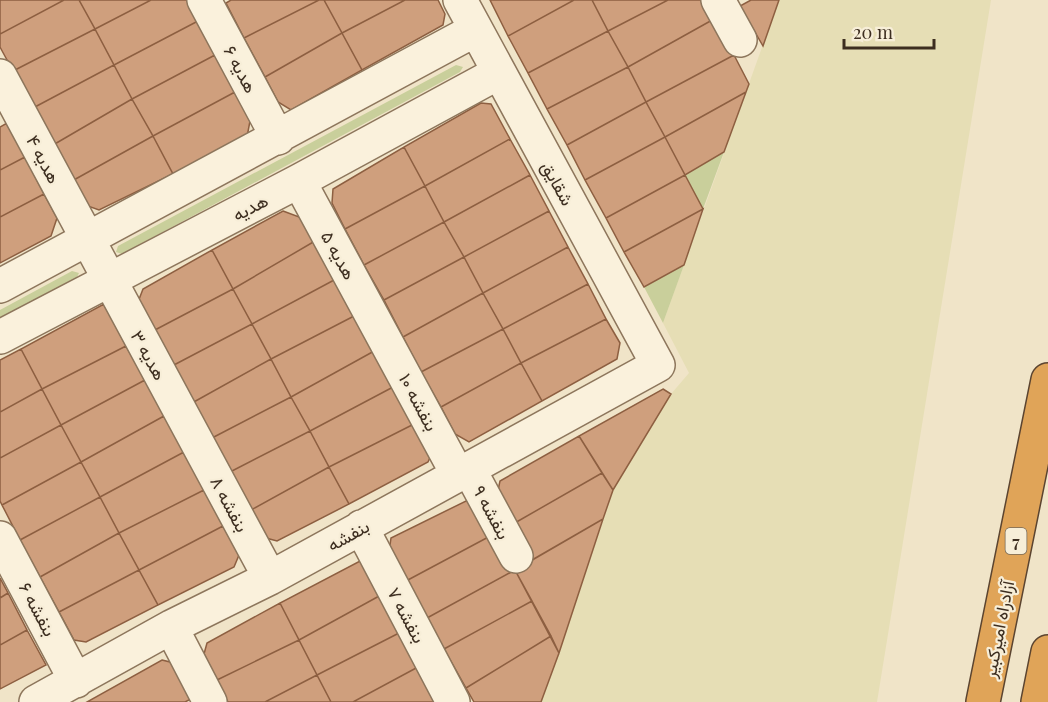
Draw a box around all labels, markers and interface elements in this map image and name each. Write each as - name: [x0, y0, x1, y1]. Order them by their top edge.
- scale bar: [844, 12, 934, 50]
- text: 20 m: [853, 20, 893, 44]
- street label: هدیه ۶: [219, 41, 263, 97]
- street label: هدیه ۴: [21, 130, 67, 188]
- street label: شقایق: [536, 156, 580, 210]
- street label: هدیه: [228, 188, 272, 226]
- street label: هدیه ۵: [316, 226, 362, 284]
- street label: هدیه ۳: [126, 326, 172, 384]
- street label: بنفشه ۱۰: [394, 369, 444, 435]
- street label: بنفشه ۸: [205, 472, 255, 536]
- street label: بنفشه ۹: [468, 481, 516, 543]
- street label: بنفشه: [323, 514, 373, 556]
- road number: 7: [1006, 528, 1026, 554]
- street label: آزادراه امیرکبیر: [977, 577, 1020, 681]
- street label: بنفشه ۶: [14, 578, 62, 640]
- street label: بنفشه ۷: [382, 583, 432, 647]

